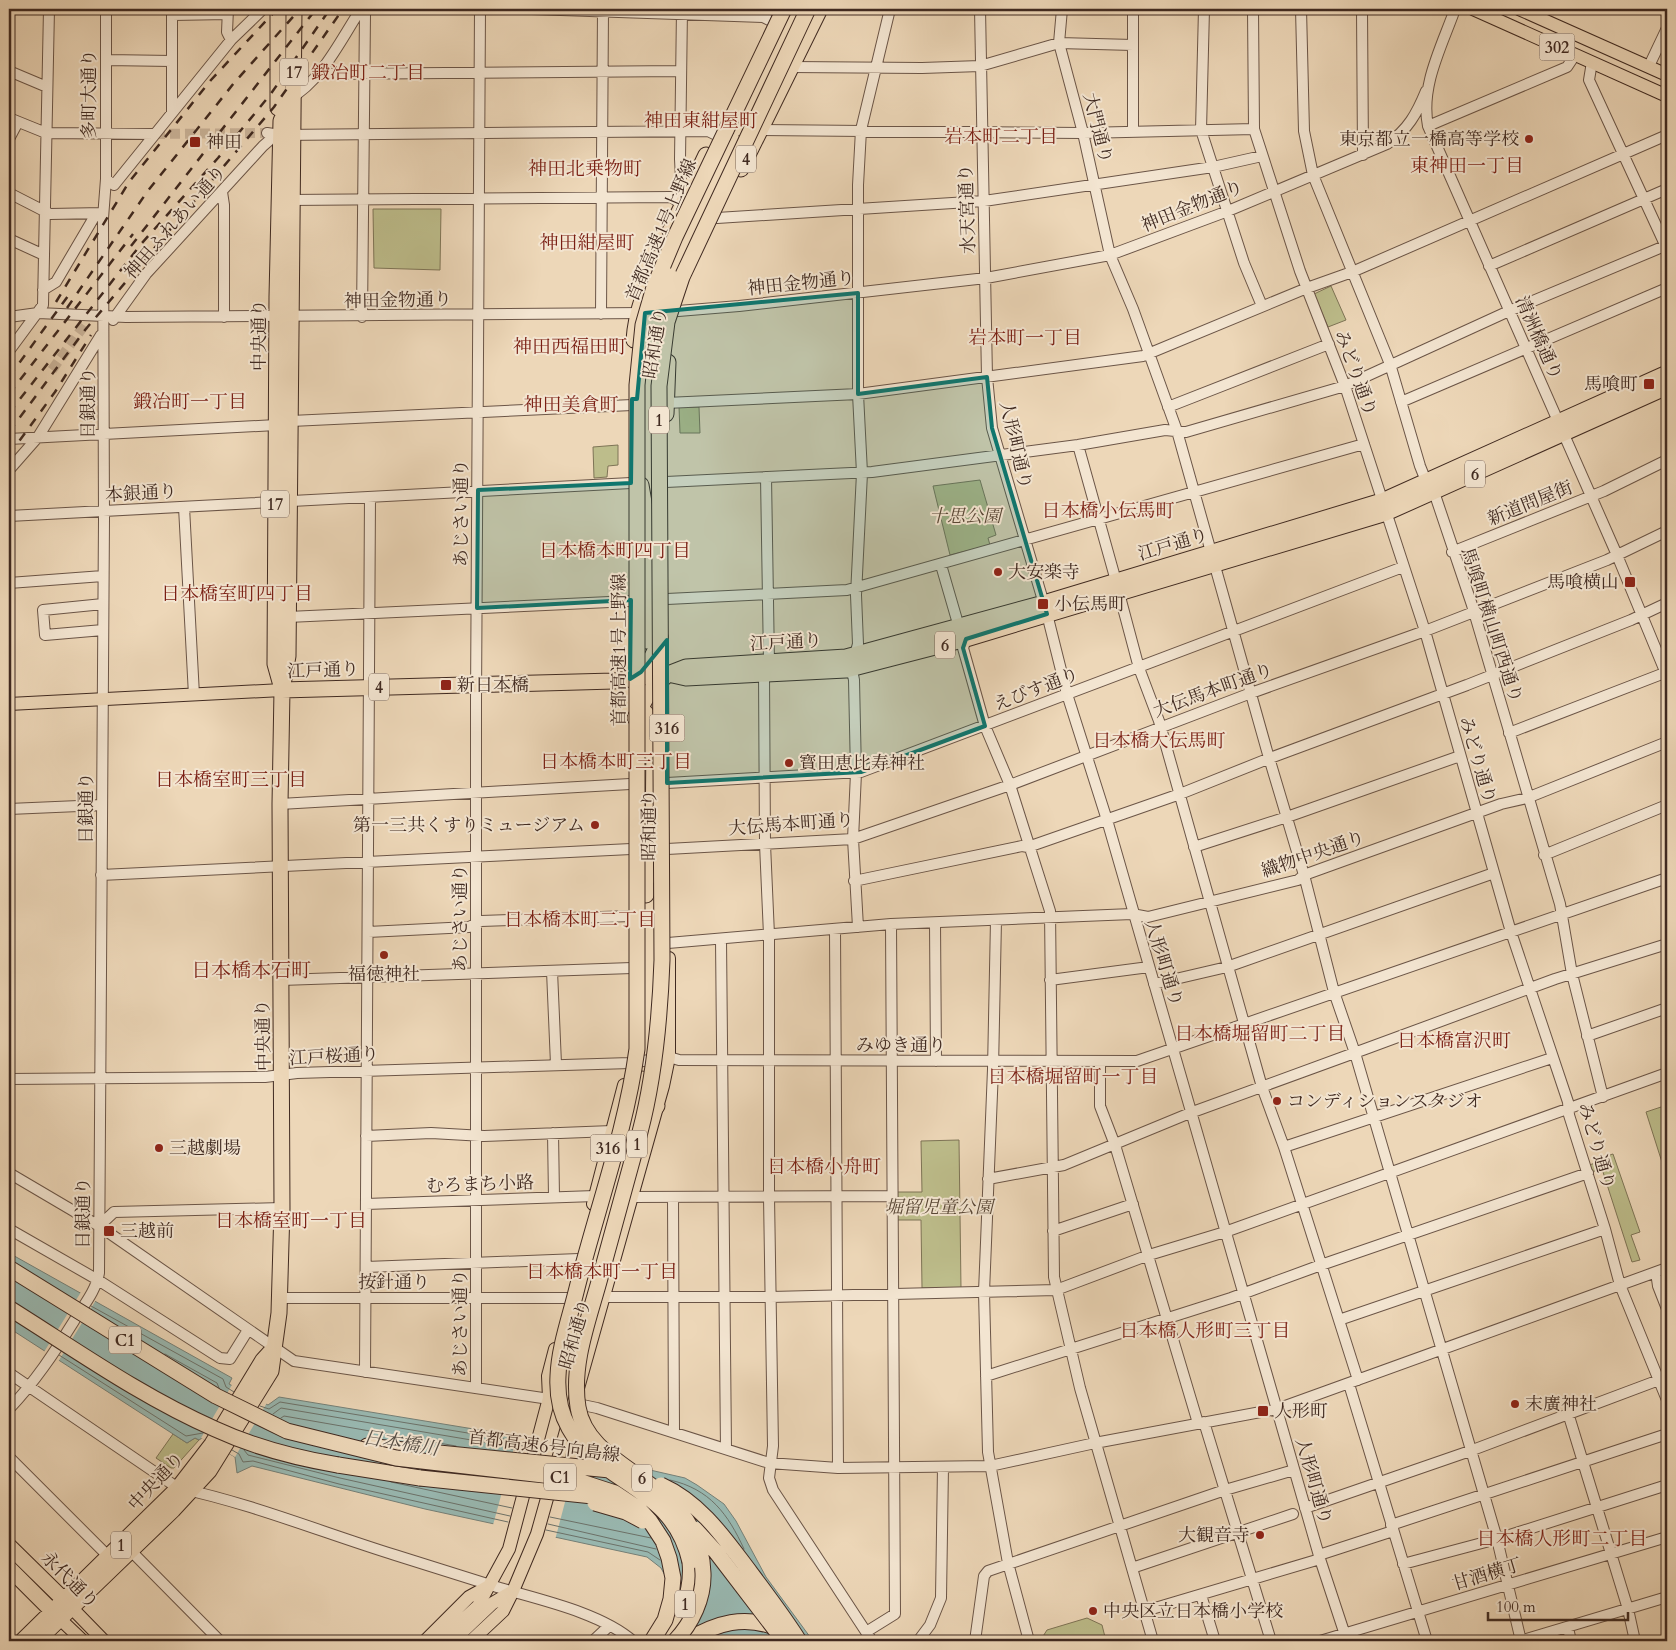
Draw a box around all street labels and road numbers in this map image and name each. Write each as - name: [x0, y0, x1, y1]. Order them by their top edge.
- road number: 302: [1540, 34, 1574, 61]
- street label: 多町大通り: [77, 49, 102, 139]
- road number: 17: [280, 58, 308, 86]
- street label: 大門通り: [1077, 90, 1118, 166]
- road number: 4: [736, 146, 756, 172]
- street label: 首都高速1号上野線: [620, 155, 703, 306]
- street label: 神田ふれあい通り: [119, 160, 232, 285]
- street label: 水天宮通り: [953, 164, 982, 254]
- street label: 神田金物通り: [1137, 175, 1247, 238]
- street label: 神田金物通り: [746, 265, 856, 302]
- street label: 神田金物通り: [344, 287, 452, 314]
- street label: 清洲橋通り: [1509, 292, 1568, 384]
- street label: 中央通り: [247, 299, 272, 371]
- street label: 昭和通り: [638, 306, 673, 381]
- street label: みどり通り: [1328, 327, 1383, 420]
- street label: 日銀通り: [76, 367, 101, 439]
- street label: 人形町通り: [993, 398, 1038, 492]
- road number: 1: [649, 406, 669, 434]
- street label: あじさい通り: [449, 459, 474, 567]
- road number: 6: [1465, 460, 1485, 488]
- street label: 新道問屋街: [1484, 475, 1577, 532]
- street label: 本銀通り: [104, 479, 178, 508]
- road number: 17: [261, 490, 289, 518]
- street label: 江戸通り: [1135, 522, 1211, 567]
- street label: 馬喰町横山町西通り: [1455, 544, 1528, 706]
- street label: 首都高速1号上野線: [607, 573, 632, 727]
- street label: 江戸通り: [749, 628, 823, 657]
- road number: 6: [935, 632, 955, 658]
- street label: 江戸通り: [287, 657, 359, 684]
- street label: 大伝馬本町通り: [1150, 657, 1277, 724]
- street label: えびす通り: [990, 662, 1083, 717]
- road number: 4: [369, 674, 389, 700]
- street label: みどり通り: [1453, 713, 1502, 807]
- road number: 316: [650, 714, 684, 741]
- street label: 日銀通り: [74, 772, 99, 844]
- street label: 昭和通り: [637, 789, 662, 861]
- street label: 大伝馬本町通り: [727, 808, 855, 841]
- street label: 織物中央通り: [1258, 825, 1368, 884]
- street label: あじさい通り: [448, 864, 473, 972]
- street label: 人形町通り: [1138, 916, 1189, 1010]
- street label: 中央通り: [250, 999, 277, 1071]
- street label: みゆき通り: [856, 1033, 946, 1058]
- street label: 江戸桜通り: [288, 1042, 380, 1071]
- street label: みどり通り: [1572, 1099, 1621, 1193]
- road number: 1: [627, 1130, 647, 1158]
- road number: 316: [590, 1134, 626, 1162]
- street label: むろまち小路: [426, 1170, 534, 1199]
- street label: 日銀通り: [71, 1177, 96, 1249]
- street label: あじさい通り: [448, 1269, 473, 1377]
- street label: 按針通り: [358, 1270, 430, 1295]
- street label: 昭和通り: [554, 1296, 597, 1372]
- road number: C1: [109, 1326, 141, 1354]
- street label: 首都高速6号向島線: [466, 1425, 622, 1468]
- street label: 人形町通り: [1289, 1434, 1338, 1528]
- street label: 中央通り: [123, 1446, 190, 1516]
- road number: C1: [544, 1464, 576, 1490]
- road number: 6: [632, 1465, 652, 1492]
- road number: 1: [111, 1532, 131, 1558]
- street label: 永代通り: [35, 1546, 104, 1615]
- street label: 甘酒横丁: [1449, 1552, 1525, 1597]
- road number: 1: [675, 1590, 695, 1618]

